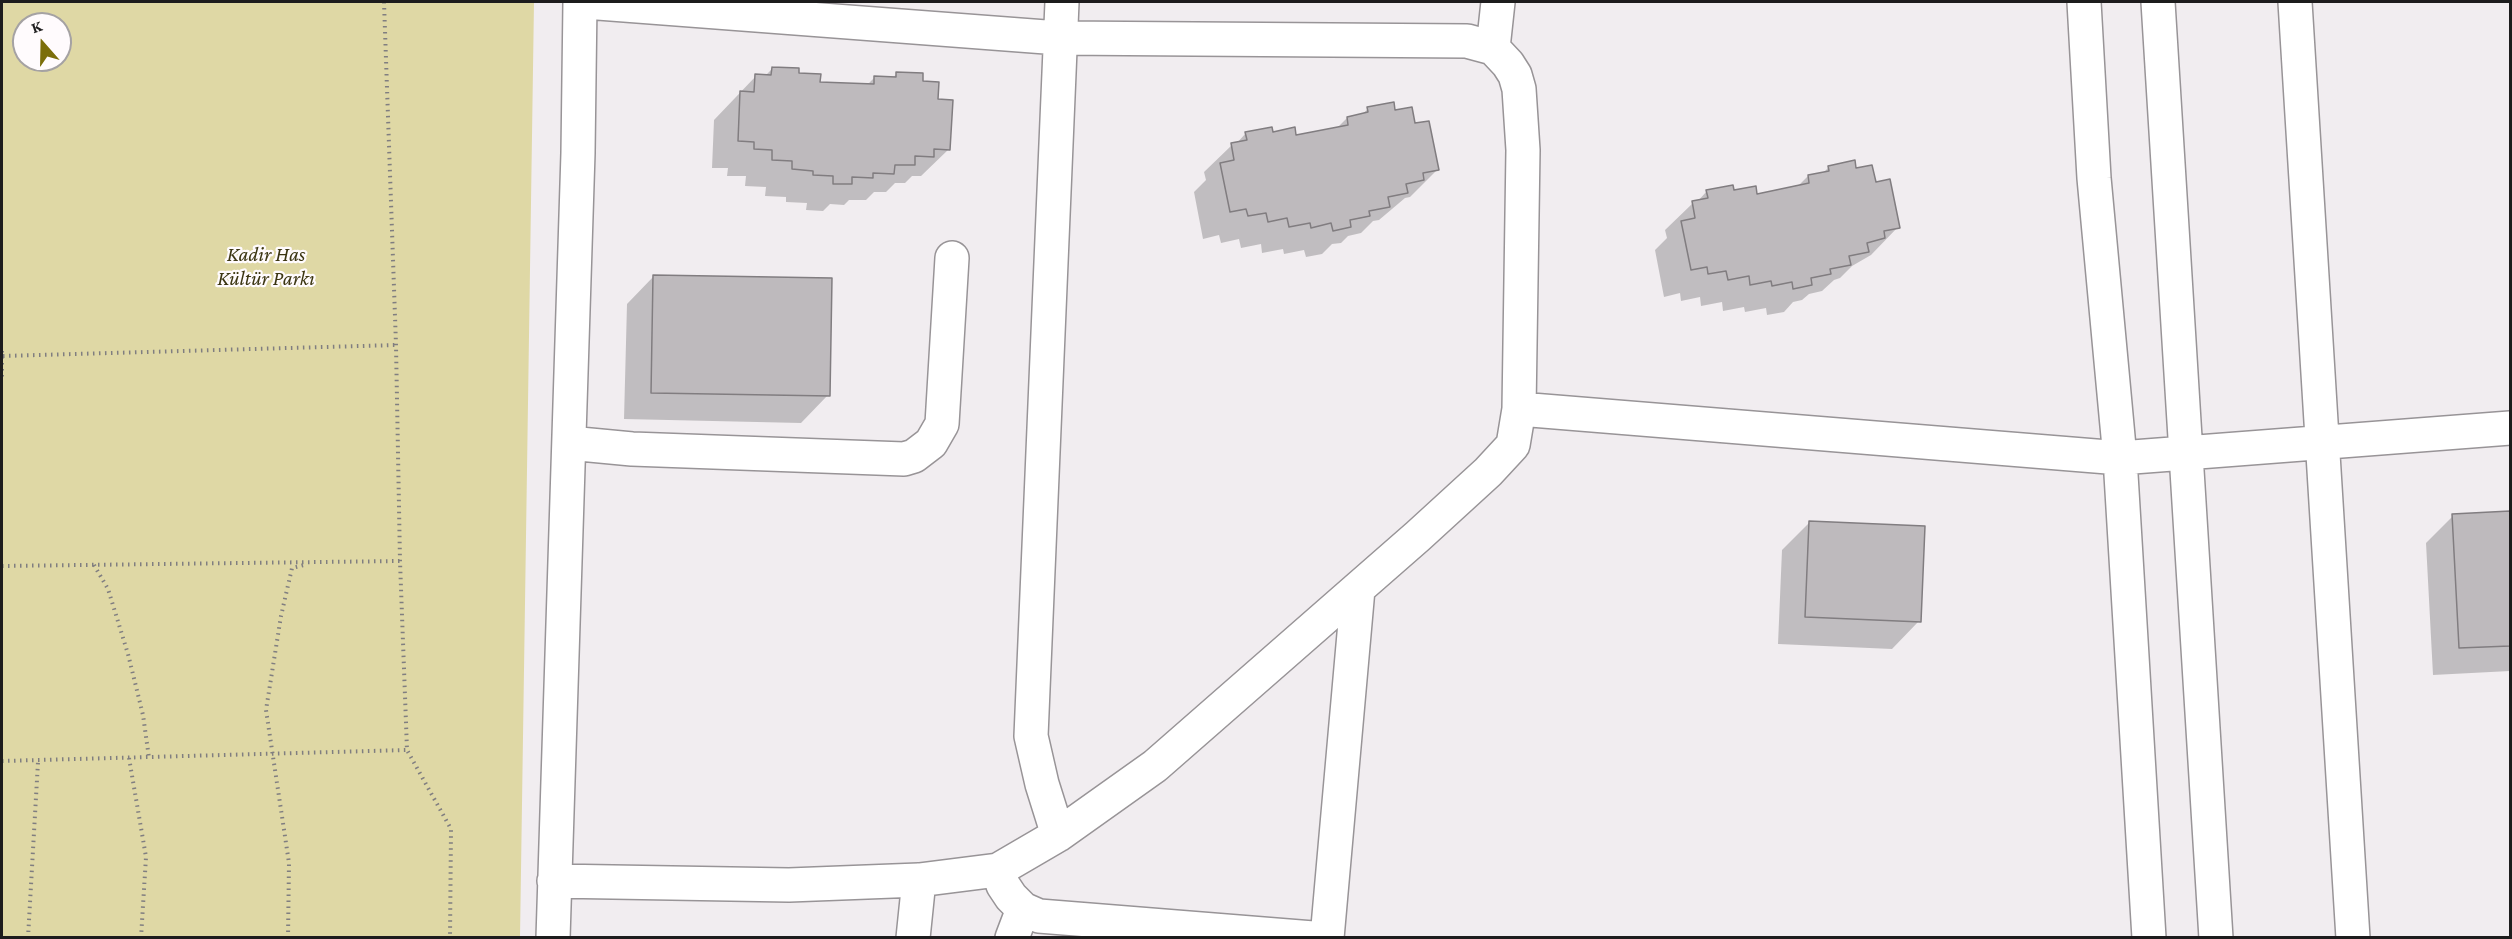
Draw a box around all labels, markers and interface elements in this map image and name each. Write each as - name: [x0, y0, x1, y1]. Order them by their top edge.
- north arrow: [12, 12, 72, 72]
- text: K: [29, 17, 44, 36]
- park label: Kadir Has Kültür Parkı: [217, 242, 315, 292]

